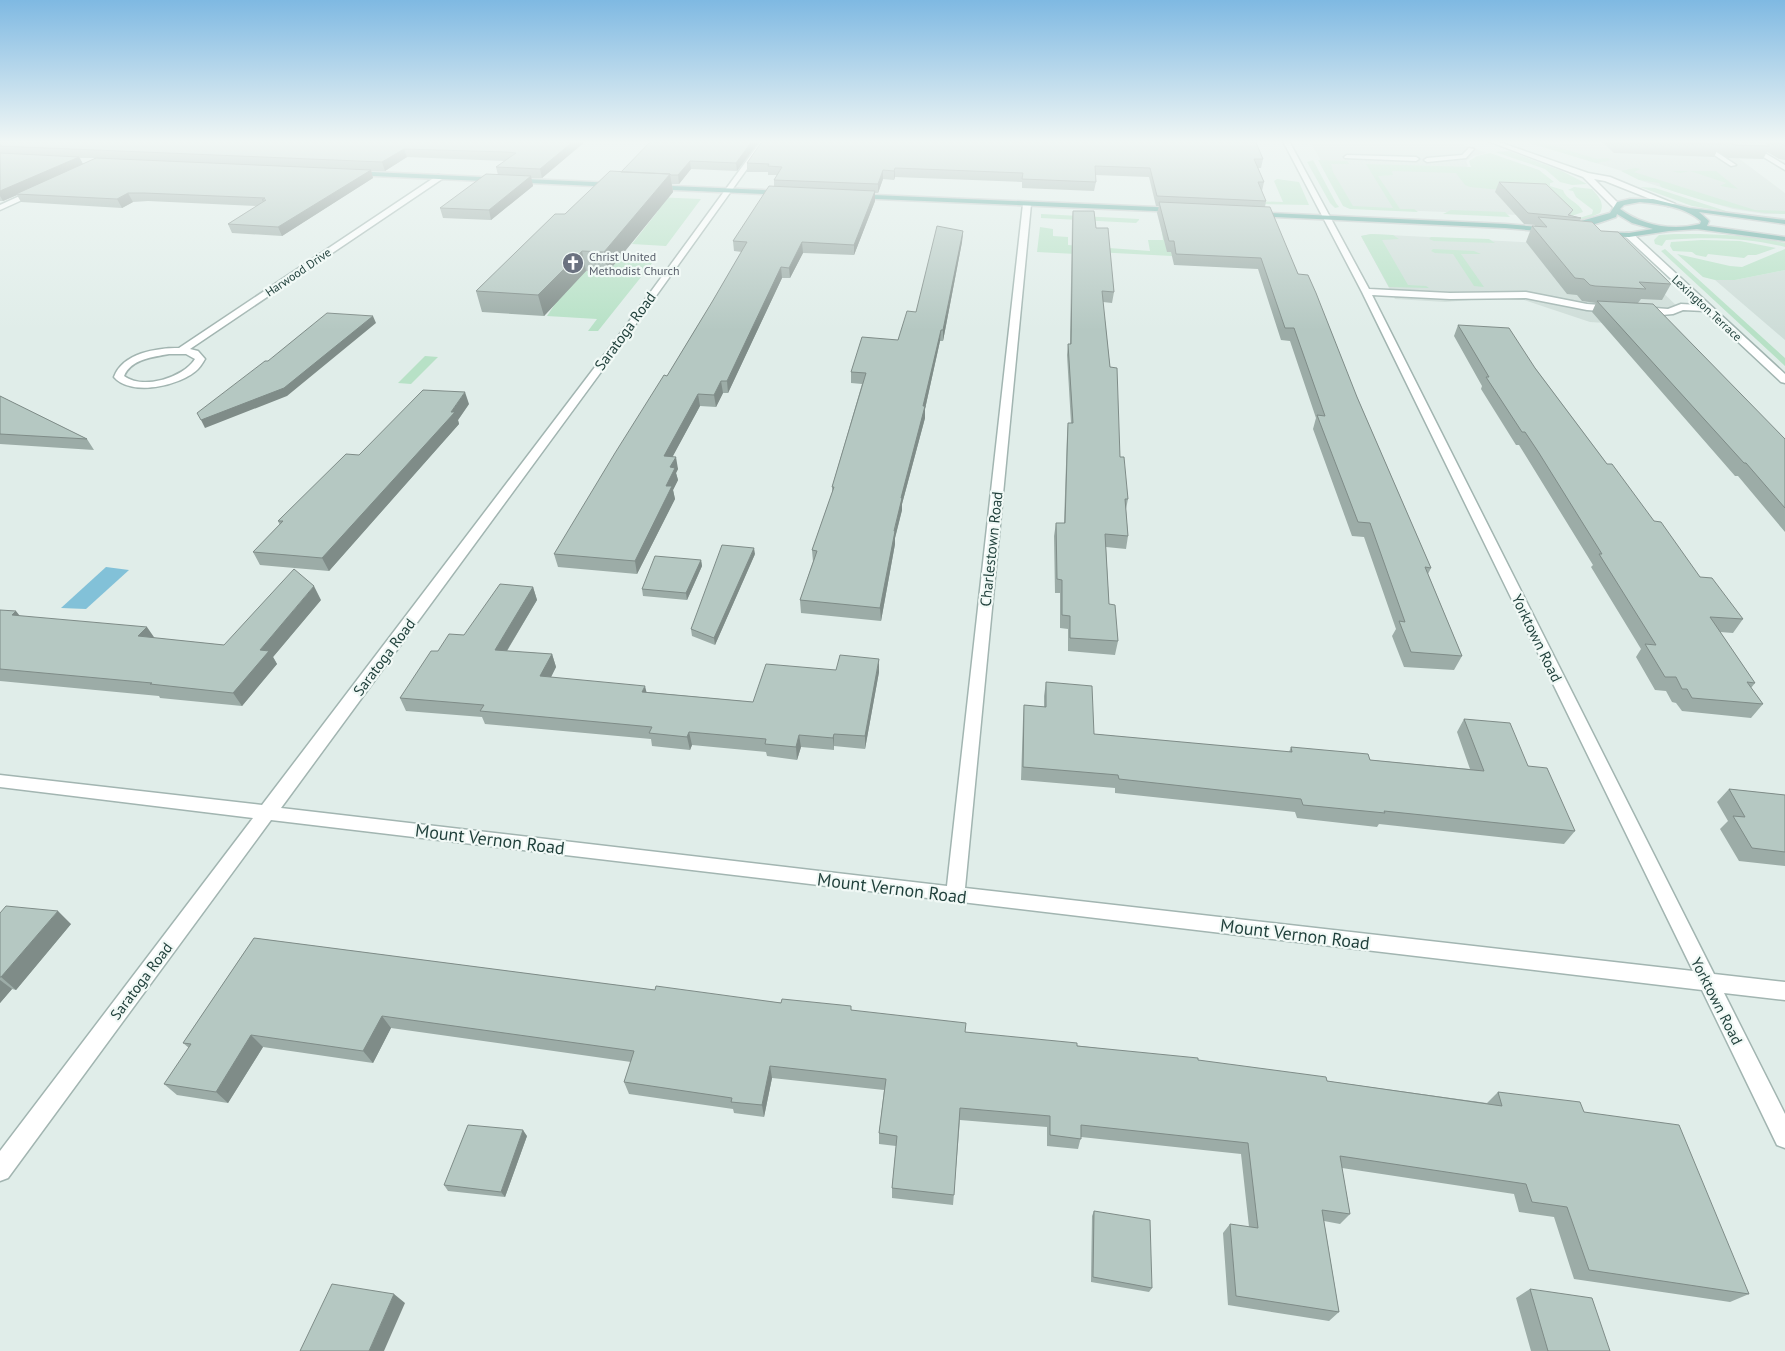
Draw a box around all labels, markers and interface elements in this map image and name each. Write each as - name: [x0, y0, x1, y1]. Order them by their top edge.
- street label: Harwood Drive: [262, 244, 334, 300]
- place label: Christ United Methodist Church: [589, 249, 680, 278]
- church icon: Christ United Methodist Church: [561, 251, 585, 275]
- street label: Lexington Terrace: [1669, 272, 1745, 344]
- street label: Saratoga Road: [590, 288, 660, 374]
- street label: Charlestown Road: [976, 491, 1006, 607]
- street label: Yorktown Road: [1508, 591, 1566, 685]
- street label: Saratoga Road: [349, 614, 419, 700]
- street label: Mount Vernon Road: [414, 818, 566, 860]
- street label: Mount Vernon Road: [816, 867, 968, 909]
- street label: Mount Vernon Road: [1219, 913, 1371, 955]
- street label: Saratoga Road: [106, 938, 176, 1024]
- street label: Yorktown Road: [1687, 954, 1747, 1048]

